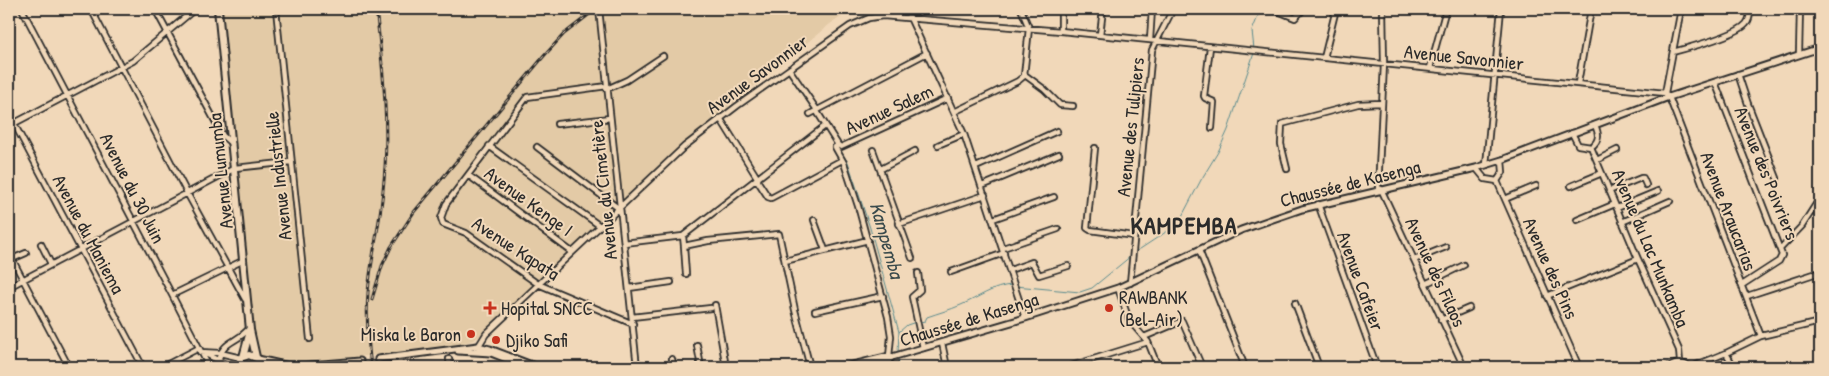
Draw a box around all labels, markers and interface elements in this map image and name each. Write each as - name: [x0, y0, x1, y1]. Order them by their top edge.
- street label: Avenue Savonnier: [701, 28, 814, 120]
- street label: Avenue Savonnier: [1403, 38, 1526, 76]
- street label: Avenue des Tulipiers: [1110, 56, 1150, 198]
- street label: Avenue Salem: [841, 77, 937, 141]
- street label: Avenue des Poivriers: [1728, 102, 1806, 244]
- street label: Avenue Industrielle: [258, 110, 298, 242]
- street label: Avenue Lumumba: [201, 111, 239, 230]
- street label: Avenue du Cimetière: [583, 118, 623, 261]
- street label: Avenue du 30 Juin: [94, 128, 172, 248]
- street label: Avenue Araucarias: [1694, 148, 1764, 274]
- street label: Chaussée de Kasenga: [1277, 153, 1423, 213]
- street label: Avenue Kenge I: [479, 160, 579, 242]
- street label: Avenue du Lac Munkamba: [1606, 165, 1696, 331]
- street label: Avenue du Maniema: [47, 170, 132, 299]
- water label: Kampemba: [863, 199, 912, 283]
- district label: KAMPEMBA: [1131, 209, 1237, 241]
- street label: Avenue Kapata: [467, 210, 565, 286]
- street label: Avenue des Filaos: [1399, 213, 1473, 331]
- street label: Avenue des Pins: [1517, 213, 1585, 323]
- street label: Avenue Cafeier: [1331, 228, 1391, 335]
- place label: RAWBANK (Bel-Air): [1119, 284, 1188, 332]
- street label: Chaussée de Kasenga: [897, 285, 1042, 352]
- place label: Hopital SNCC: [501, 295, 593, 321]
- marker: Hopital SNCC: [483, 301, 497, 315]
- marker: RAWBANK (Bel-Air): [1103, 302, 1115, 314]
- place label: Miska le Baron: [361, 321, 461, 347]
- place label: Djiko Safi: [506, 327, 568, 353]
- marker: Miska le Baron: [465, 328, 477, 340]
- marker: Djiko Safi: [490, 334, 502, 346]

